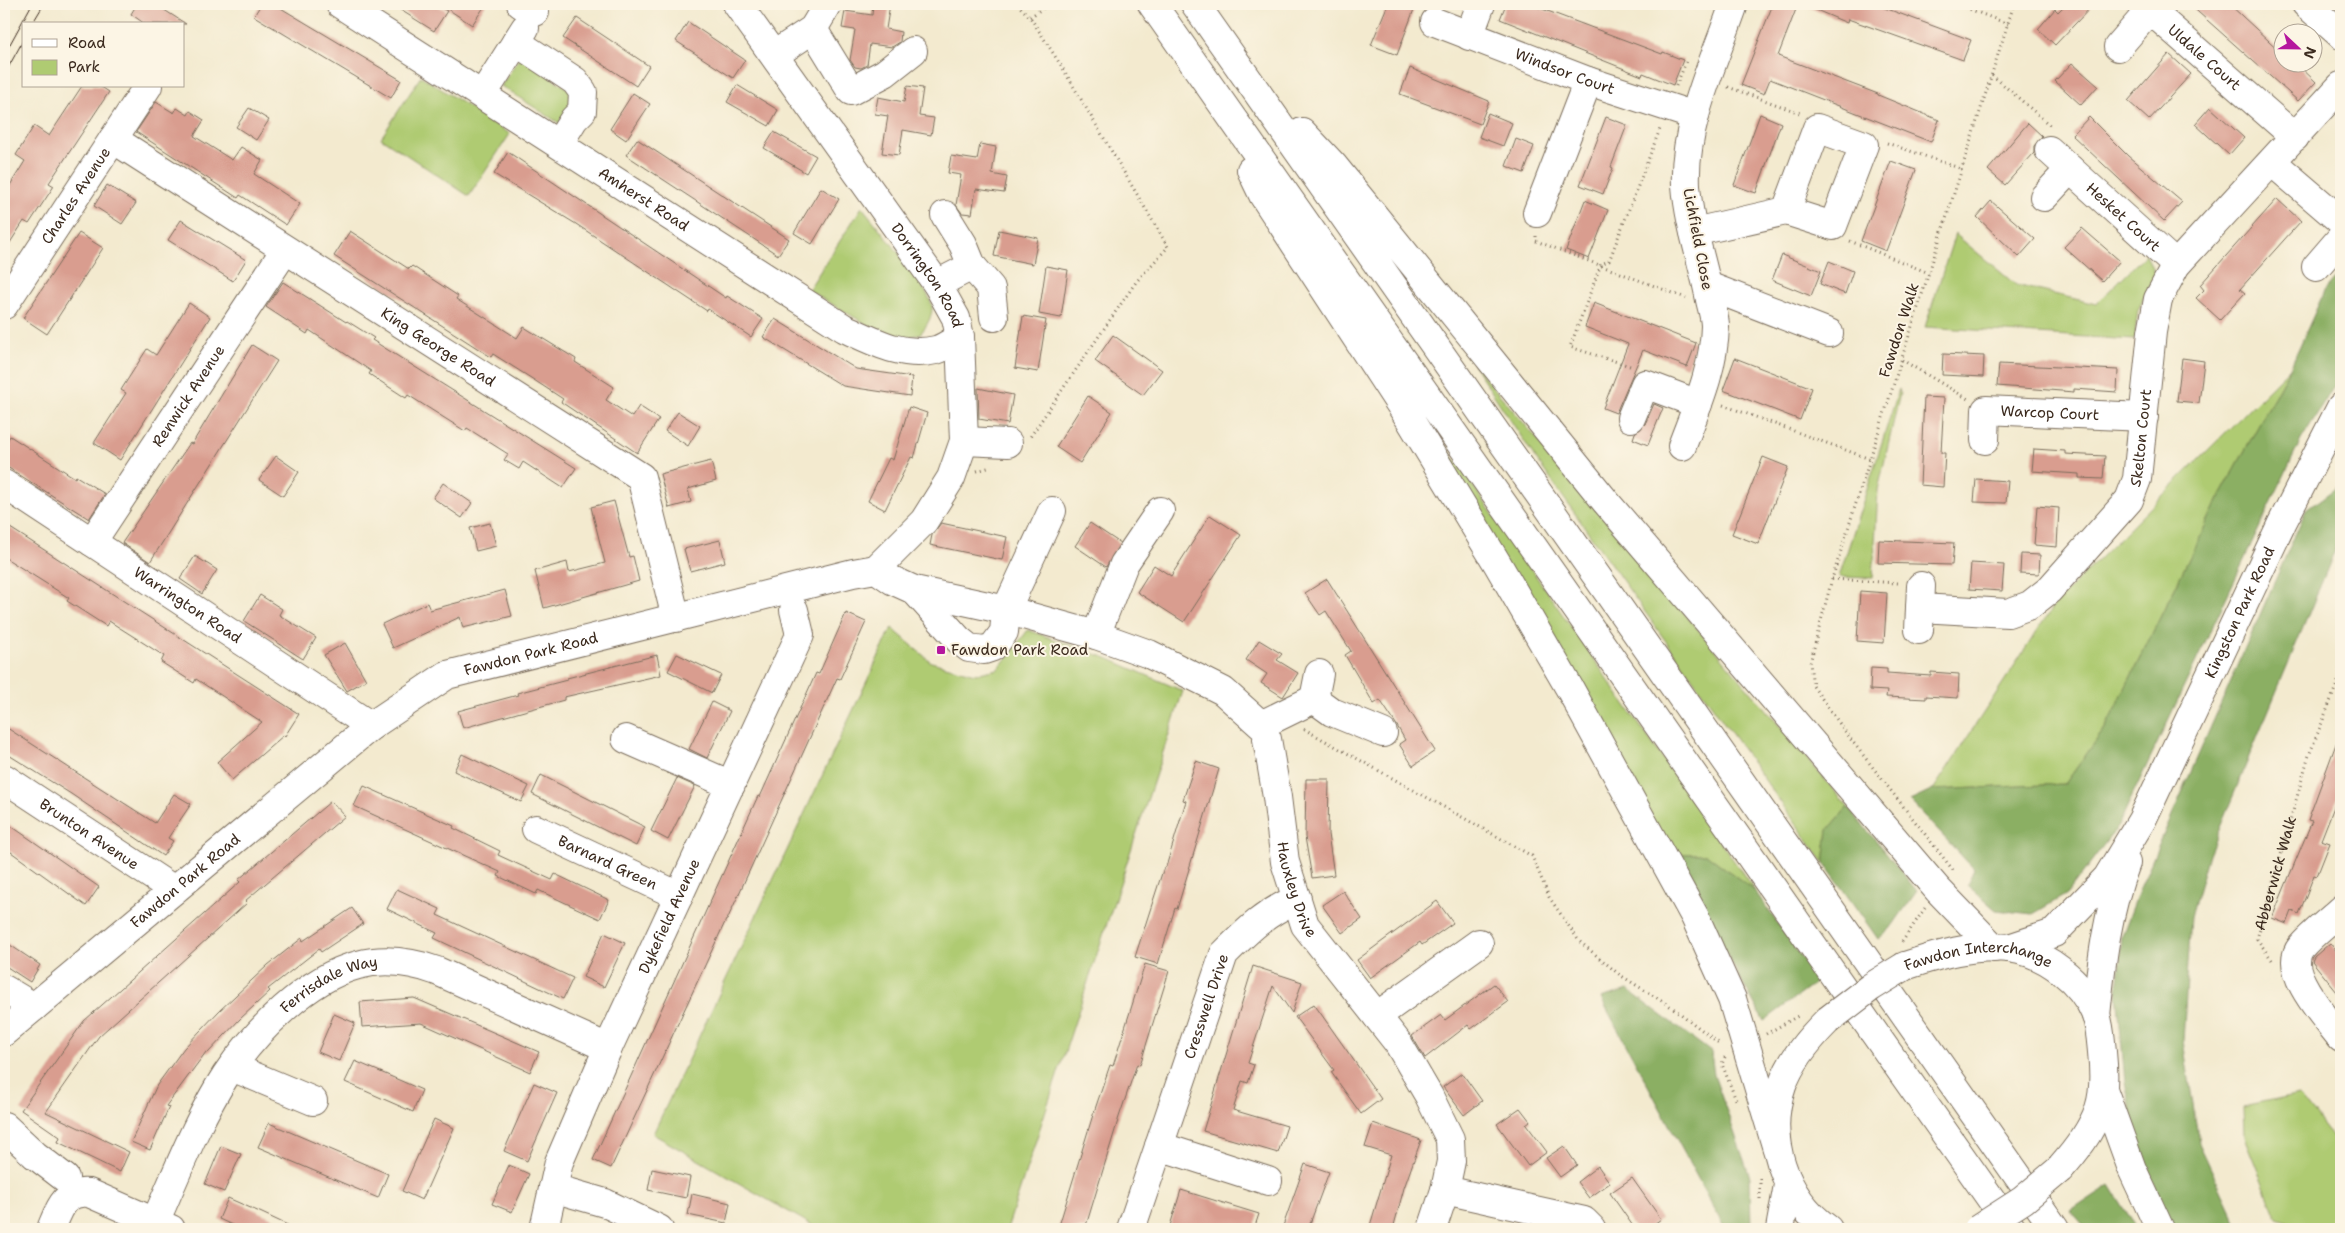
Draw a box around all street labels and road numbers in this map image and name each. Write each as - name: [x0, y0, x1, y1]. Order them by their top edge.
- street label: Uldale Court: [2163, 20, 2245, 95]
- street label: Windsor Court: [1512, 44, 1617, 99]
- street label: Charles Avenue: [37, 143, 115, 248]
- street label: Amherst Road: [594, 163, 693, 236]
- street label: Hesket Court: [2082, 178, 2165, 256]
- street label: Lichfield Close: [1678, 186, 1718, 292]
- street label: Dorrington Road: [887, 219, 968, 330]
- street label: Fawdon Walk: [1874, 280, 1924, 380]
- street label: King George Road: [377, 303, 500, 391]
- street label: Renwick Avenue: [148, 341, 229, 451]
- street label: Skelton Court: [2125, 388, 2156, 490]
- street label: Warcop Court: [2000, 401, 2100, 425]
- street label: Kingston Park Road: [2200, 543, 2280, 682]
- street label: Warrington Road: [130, 562, 246, 648]
- street label: Fawdon Park Road: [462, 627, 601, 680]
- street label: Brunton Avenue: [35, 794, 143, 874]
- street label: Abberwick Walk: [2250, 814, 2301, 933]
- street label: Fawdon Park Road: [126, 829, 245, 933]
- street label: Barnard Green: [555, 831, 660, 894]
- street label: Hauxley Drive: [1273, 841, 1321, 942]
- street label: Dykefield Avenue: [634, 855, 705, 977]
- street label: Cresswell Drive: [1179, 951, 1233, 1062]
- street label: Ferrisdale Way: [276, 952, 379, 1017]
- street label: Fawdon Interchange: [1903, 960, 2055, 978]

